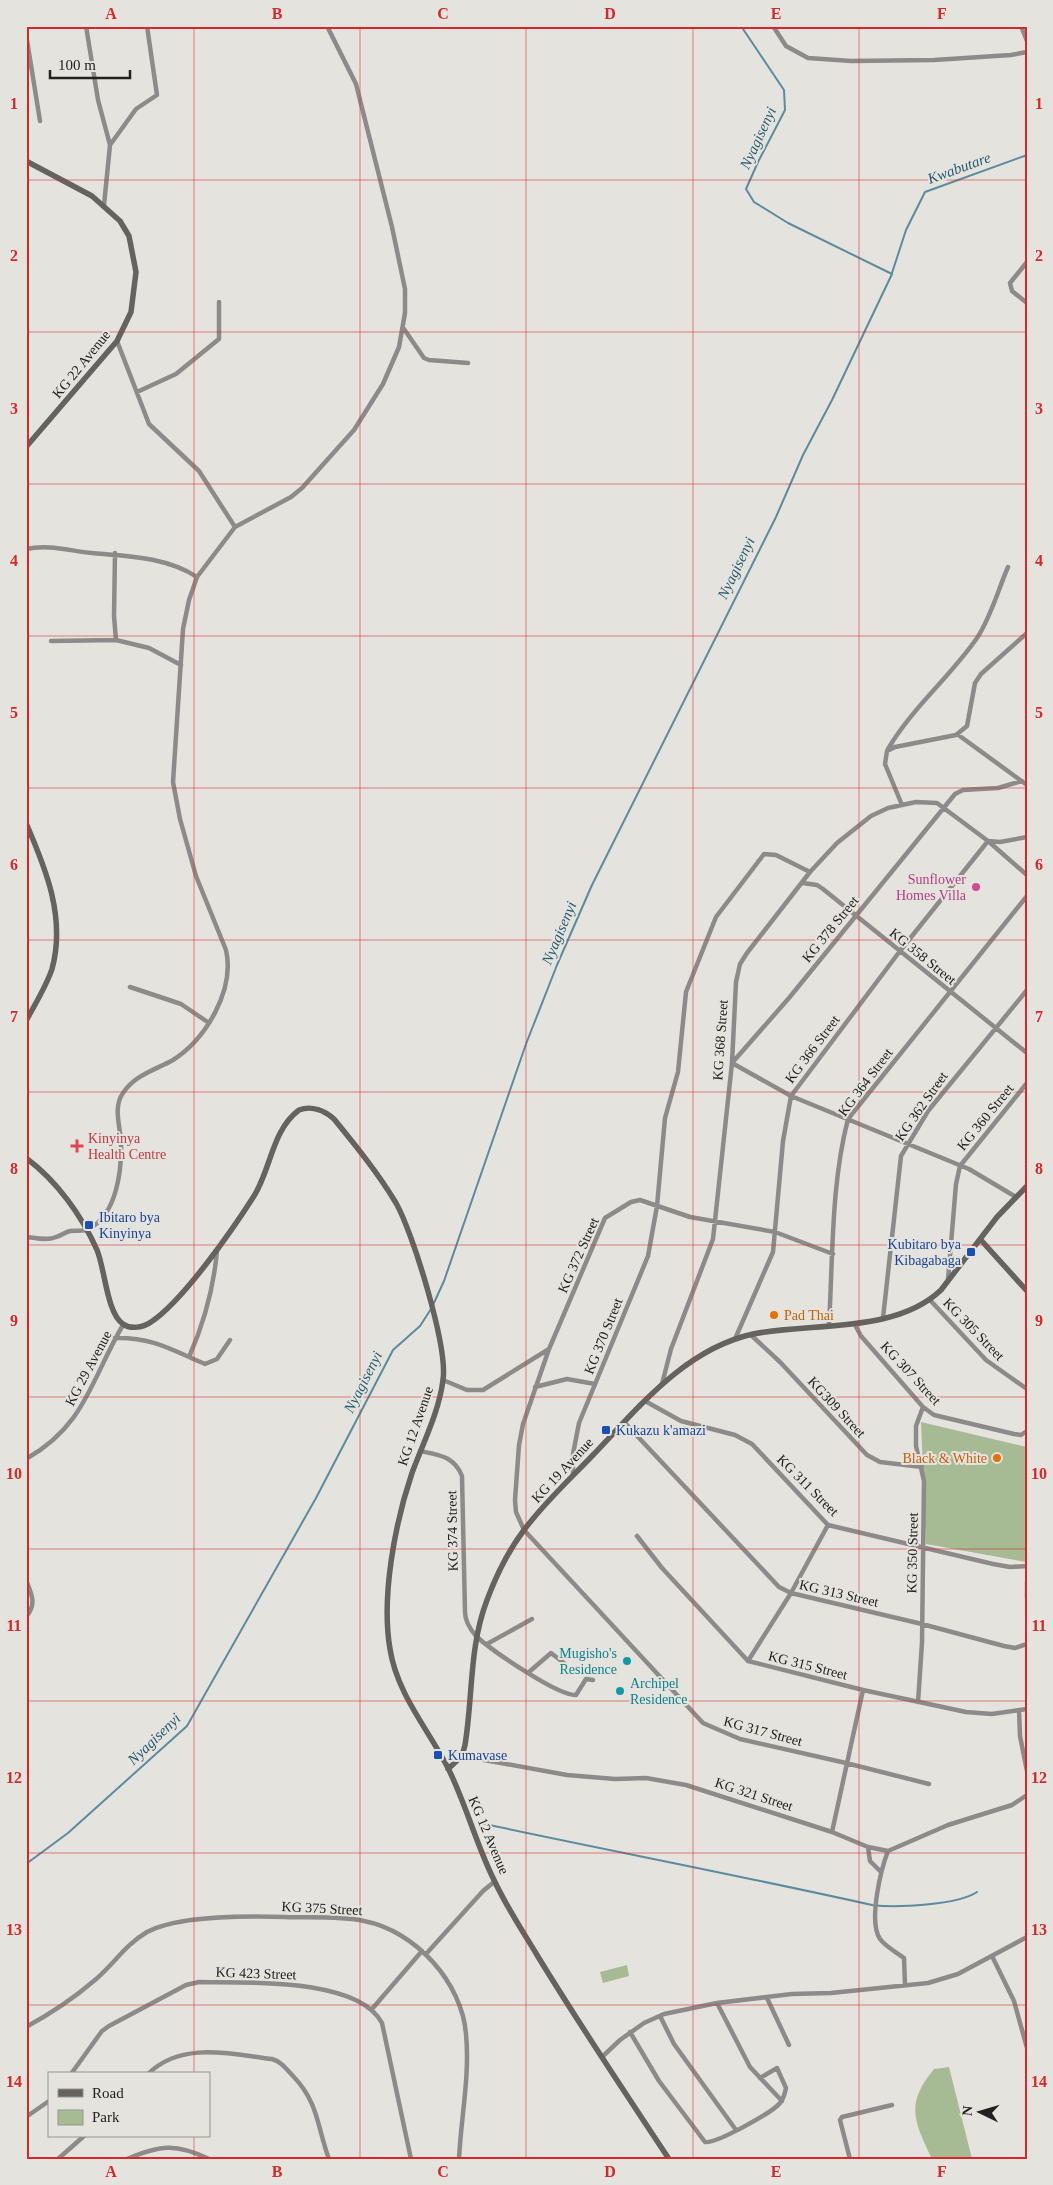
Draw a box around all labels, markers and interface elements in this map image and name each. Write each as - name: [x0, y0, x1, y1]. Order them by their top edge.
- text: A: [105, 5, 117, 22]
- text: B: [272, 5, 283, 22]
- text: C: [437, 5, 449, 22]
- text: D: [604, 5, 616, 22]
- text: E: [771, 5, 781, 22]
- text: F: [937, 5, 947, 22]
- scale bar: [50, 48, 130, 80]
- text: 100 m: [58, 57, 96, 73]
- text: 1: [10, 95, 18, 112]
- text: 1: [1035, 95, 1043, 112]
- water label: Nyagisenyi: [736, 104, 779, 172]
- water label: Kwabutare: [924, 149, 993, 187]
- text: 2: [10, 247, 18, 264]
- text: 2: [1035, 247, 1043, 264]
- street label: KG 22 Avenue: [49, 327, 113, 401]
- text: 3: [10, 400, 18, 417]
- text: 3: [1035, 400, 1043, 417]
- water label: Nyagisenyi: [714, 535, 758, 602]
- text: 4: [10, 552, 18, 569]
- text: 4: [1035, 552, 1043, 569]
- text: 5: [10, 704, 18, 721]
- text: 5: [1035, 704, 1043, 721]
- text: 6: [10, 856, 18, 873]
- text: 6: [1035, 856, 1043, 873]
- place label: Sunflower Homes Villa: [896, 872, 967, 903]
- marker: Sunflower Homes Villa: [970, 881, 982, 893]
- street label: KG 378 Street: [799, 893, 862, 965]
- water label: Nyagisenyi: [538, 899, 579, 968]
- street label: KG 358 Street: [887, 925, 959, 988]
- street label: KG 368 Street: [710, 999, 731, 1081]
- text: 7: [10, 1008, 18, 1025]
- text: 7: [1035, 1008, 1043, 1025]
- street label: KG 366 Street: [782, 1012, 843, 1086]
- street label: KG 364 Street: [835, 1045, 896, 1119]
- street label: KG 362 Street: [892, 1069, 951, 1144]
- street label: KG 360 Street: [954, 1081, 1017, 1153]
- place label: Kinyinya Health Centre: [88, 1131, 166, 1162]
- marker: Kinyinya Health Centre: [70, 1139, 84, 1153]
- text: 8: [10, 1160, 18, 1177]
- text: 8: [1035, 1160, 1043, 1177]
- place label: Ibitaro bya Kinyinya: [99, 1210, 161, 1241]
- street label: KG 372 Street: [555, 1215, 602, 1295]
- marker: Ibitaro bya Kinyinya: [83, 1219, 95, 1231]
- place label: Kubitaro bya Kibagabaga: [888, 1237, 962, 1268]
- marker: Kubitaro bya Kibagabaga: [965, 1246, 977, 1258]
- street label: KG 305 Street: [940, 1295, 1007, 1364]
- street label: KG 370 Street: [581, 1296, 626, 1376]
- place label: Pad Thai: [784, 1308, 834, 1323]
- marker: Pad Thai: [768, 1309, 780, 1321]
- text: 9: [10, 1312, 18, 1329]
- text: 9: [1035, 1312, 1043, 1329]
- street label: KG 29 Avenue: [62, 1328, 115, 1408]
- street label: KG 307 Street: [878, 1339, 944, 1408]
- water label: Nyagisenyi: [340, 1349, 385, 1416]
- street label: KG309 Street: [805, 1374, 869, 1441]
- street label: KG 12 Avenue: [395, 1385, 436, 1468]
- place label: Kukazu k'amazi: [616, 1423, 706, 1438]
- marker: Kukazu k'amazi: [600, 1424, 612, 1436]
- street label: KG 19 Avenue: [529, 1435, 596, 1506]
- place label: Black & White: [903, 1451, 987, 1466]
- street label: KG 311 Street: [774, 1452, 841, 1519]
- marker: Black & White: [991, 1452, 1003, 1464]
- text: 10: [6, 1465, 22, 1482]
- text: 10: [1031, 1465, 1047, 1482]
- street label: KG 374 Street: [444, 1490, 461, 1572]
- street label: KG 350 Street: [904, 1512, 921, 1594]
- street label: KG 313 Street: [798, 1577, 880, 1610]
- text: 11: [6, 1617, 22, 1634]
- text: 11: [1031, 1617, 1047, 1634]
- place label: Mugisho's Residence: [559, 1646, 617, 1677]
- street label: KG 315 Street: [767, 1648, 849, 1683]
- marker: Mugisho's Residence: [621, 1655, 633, 1667]
- place label: Archipel Residence: [630, 1676, 688, 1707]
- marker: Archipel Residence: [614, 1685, 626, 1697]
- water label: Nyagisenyi: [124, 1710, 184, 1769]
- street label: KG 317 Street: [722, 1714, 804, 1749]
- place label: Kumavase: [448, 1748, 507, 1763]
- marker: Kumavase: [432, 1749, 444, 1761]
- text: 12: [6, 1769, 22, 1786]
- text: 12: [1031, 1769, 1047, 1786]
- street label: KG 321 Street: [713, 1775, 795, 1814]
- street label: KG 12 Avenue: [465, 1794, 512, 1876]
- street label: KG 375 Street: [281, 1899, 363, 1918]
- text: 13: [6, 1921, 22, 1938]
- text: 13: [1031, 1921, 1047, 1938]
- street label: KG 423 Street: [215, 1965, 297, 1982]
- legend: [48, 2072, 210, 2138]
- text: 14: [6, 2073, 22, 2090]
- text: 14: [1031, 2073, 1047, 2090]
- text: Road: [92, 2085, 124, 2101]
- north arrow: [956, 2088, 1006, 2138]
- text: N: [960, 2105, 975, 2117]
- text: Park: [92, 2109, 120, 2125]
- text: A: [105, 2163, 117, 2180]
- text: B: [272, 2163, 283, 2180]
- text: C: [437, 2163, 449, 2180]
- text: D: [604, 2163, 616, 2180]
- text: E: [771, 2163, 781, 2180]
- text: F: [937, 2163, 947, 2180]

